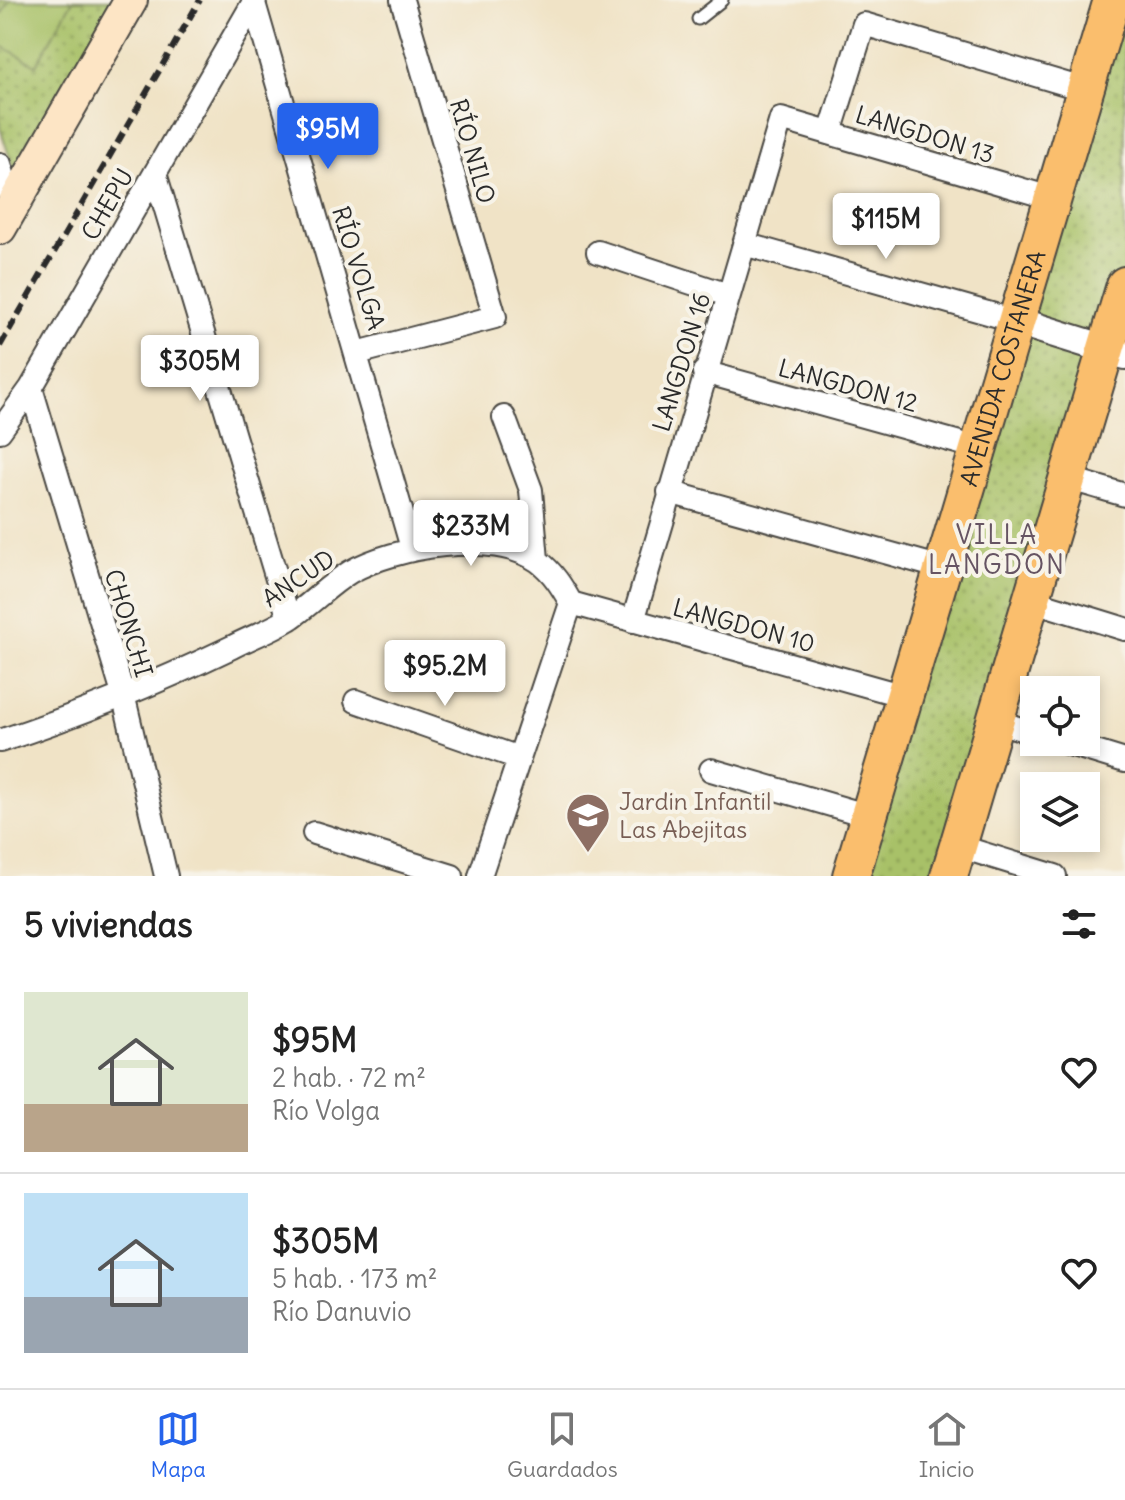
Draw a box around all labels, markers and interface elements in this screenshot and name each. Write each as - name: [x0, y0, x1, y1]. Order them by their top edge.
- street label: RÍO NILO: [444, 95, 502, 207]
- street label: LANGDON 13: [852, 99, 998, 169]
- pin: $95M: [281, 103, 375, 171]
- text: $95M: [295, 112, 361, 145]
- street label: CHEPU: [75, 163, 139, 245]
- pin: $115M: [830, 193, 942, 261]
- street label: RÍO VOLGA: [326, 202, 392, 334]
- text: $115M: [851, 202, 921, 235]
- street label: AVENIDA COSTANERA: [953, 247, 1052, 490]
- street label: LANGDON 16: [646, 289, 716, 435]
- pin: $305M: [144, 335, 256, 403]
- text: $305M: [159, 344, 241, 377]
- street label: LANGDON 12: [775, 352, 921, 418]
- pin: $233M: [415, 500, 527, 568]
- text: $233M: [431, 509, 511, 542]
- district label: VILLA LANGDON: [928, 518, 1066, 581]
- street label: ANCUD: [256, 543, 340, 613]
- street label: CHONCHI: [98, 565, 160, 681]
- street label: LANGDON 10: [670, 592, 818, 658]
- pin: $95.2M: [380, 640, 510, 708]
- text: $95.2M: [402, 649, 488, 682]
- map controls: [1020, 676, 1100, 852]
- button: locate: [1020, 676, 1100, 756]
- button: layers: [1020, 772, 1100, 852]
- place label: Jardin Infantil Las Abejitas: [619, 786, 771, 844]
- school or university icon: Jardin Infantil Las Abejitas: [564, 791, 612, 854]
- icon: filters: [1057, 902, 1101, 946]
- text: 5 viviendas: [24, 903, 193, 946]
- text: $95M: [272, 1018, 358, 1061]
- icon: home: [88, 1024, 184, 1120]
- icon: heart: [1057, 1050, 1101, 1094]
- text: 2 hab. · 72 m²: [272, 1061, 426, 1094]
- text: Río Volga: [272, 1094, 380, 1127]
- text: $305M: [272, 1219, 380, 1262]
- icon: home: [88, 1225, 184, 1321]
- icon: heart: [1057, 1251, 1101, 1295]
- text: 5 hab. · 173 m²: [272, 1262, 437, 1295]
- text: Río Danuvio: [272, 1295, 412, 1328]
- tab: Mapa: [151, 1407, 206, 1483]
- tab: Guardados: [507, 1407, 618, 1483]
- tab: Inicio: [919, 1407, 974, 1483]

